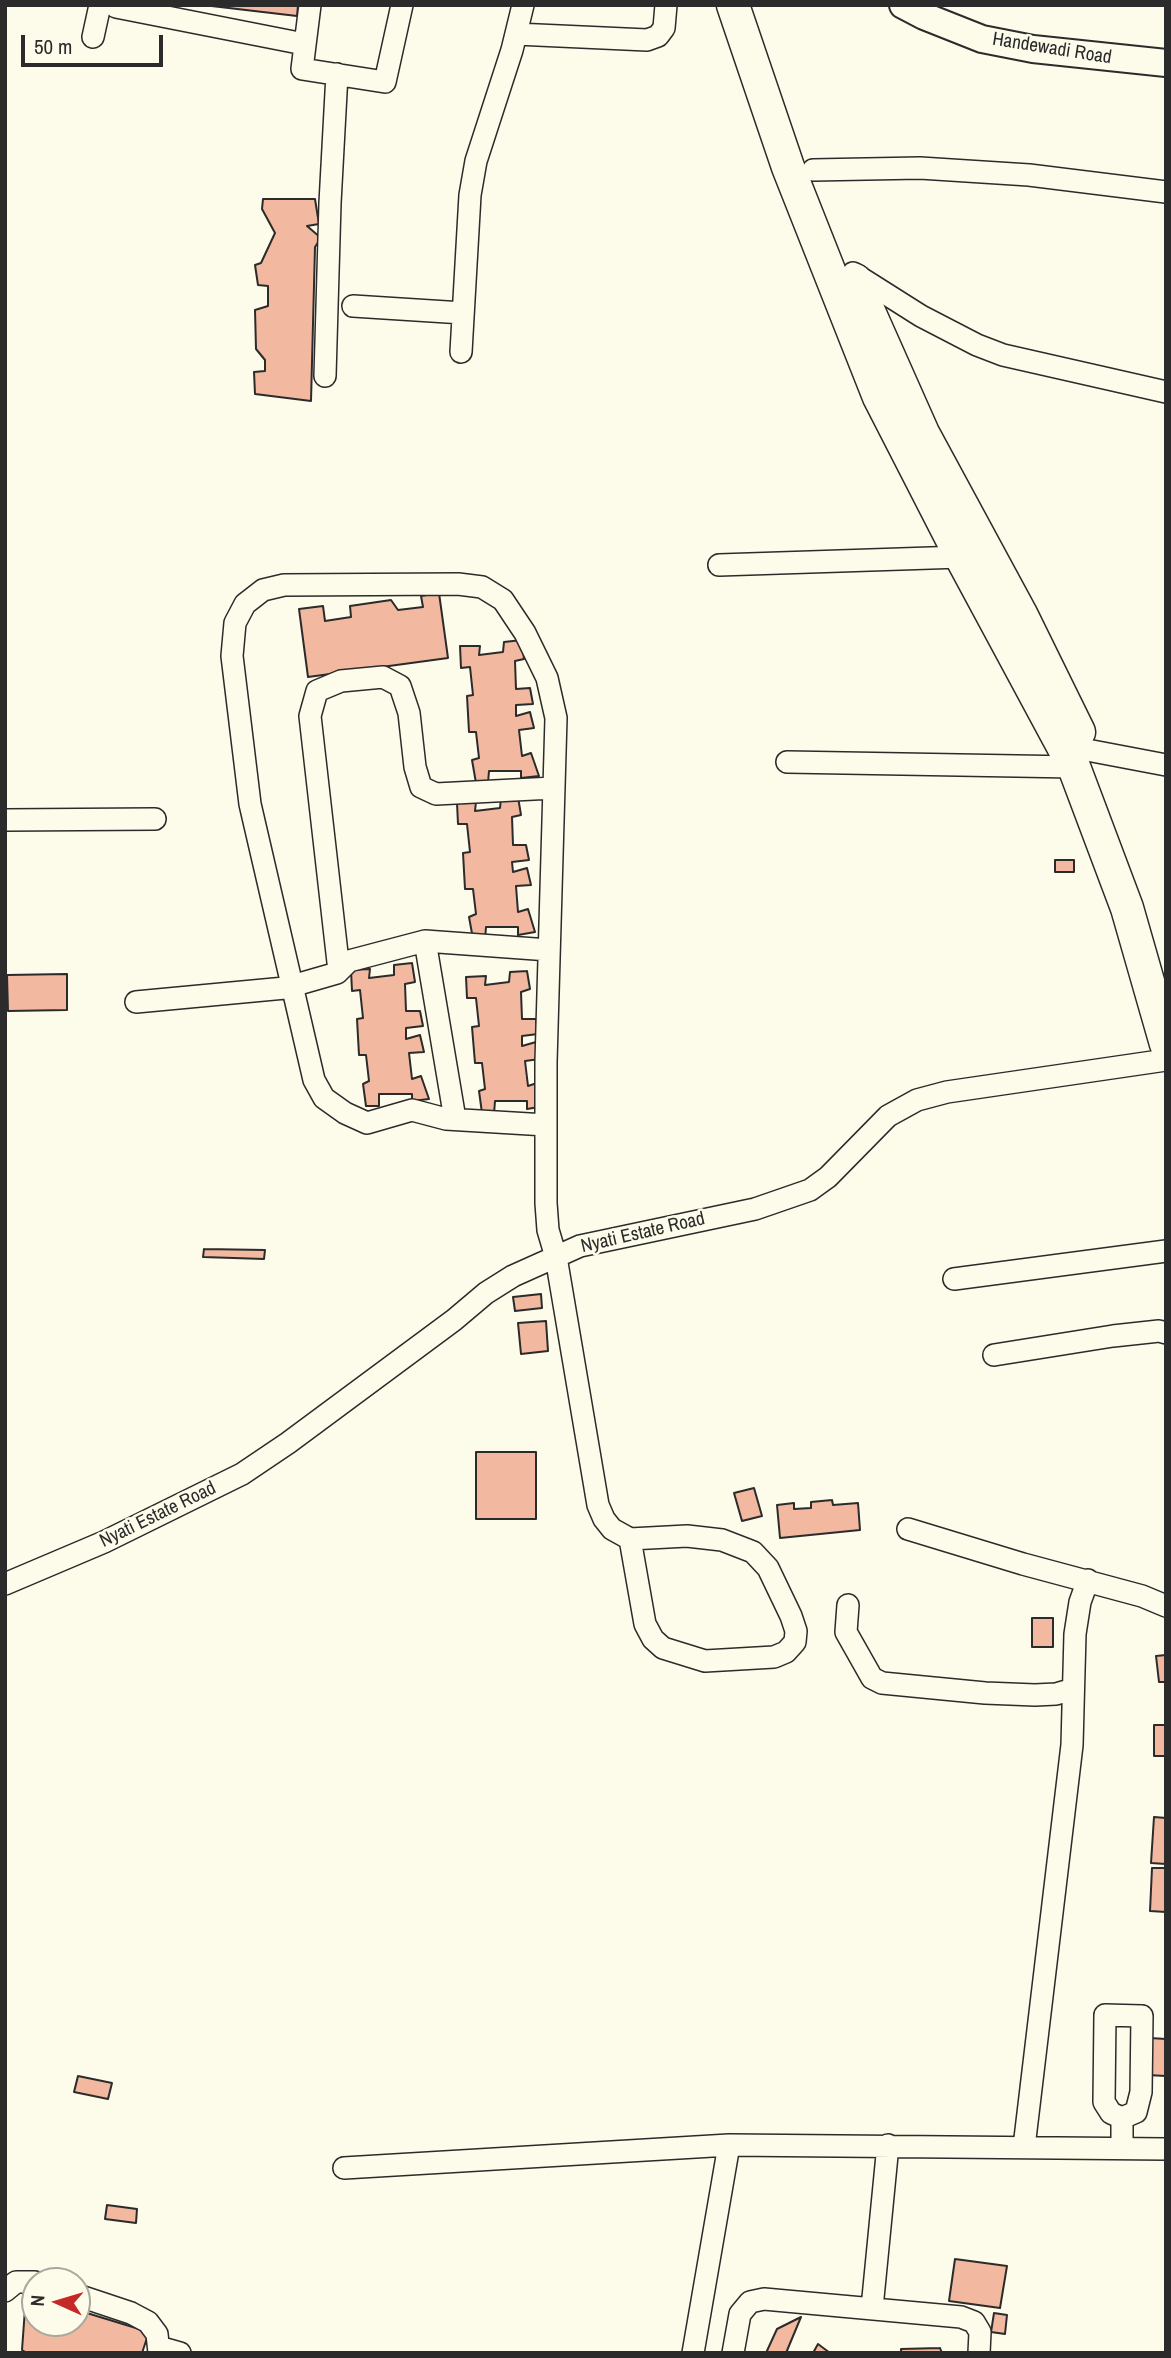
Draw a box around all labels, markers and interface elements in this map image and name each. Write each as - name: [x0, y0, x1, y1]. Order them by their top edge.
- scale bar: [24, 21, 166, 65]
- street label: Handewadi Road: [991, 28, 1113, 70]
- text: 50 m: [34, 32, 72, 61]
- street label: Nyati Estate Road: [579, 1208, 707, 1258]
- street label: Nyati Estate Road: [96, 1477, 220, 1553]
- north arrow: [21, 2267, 91, 2337]
- text: N: [24, 2294, 50, 2307]

